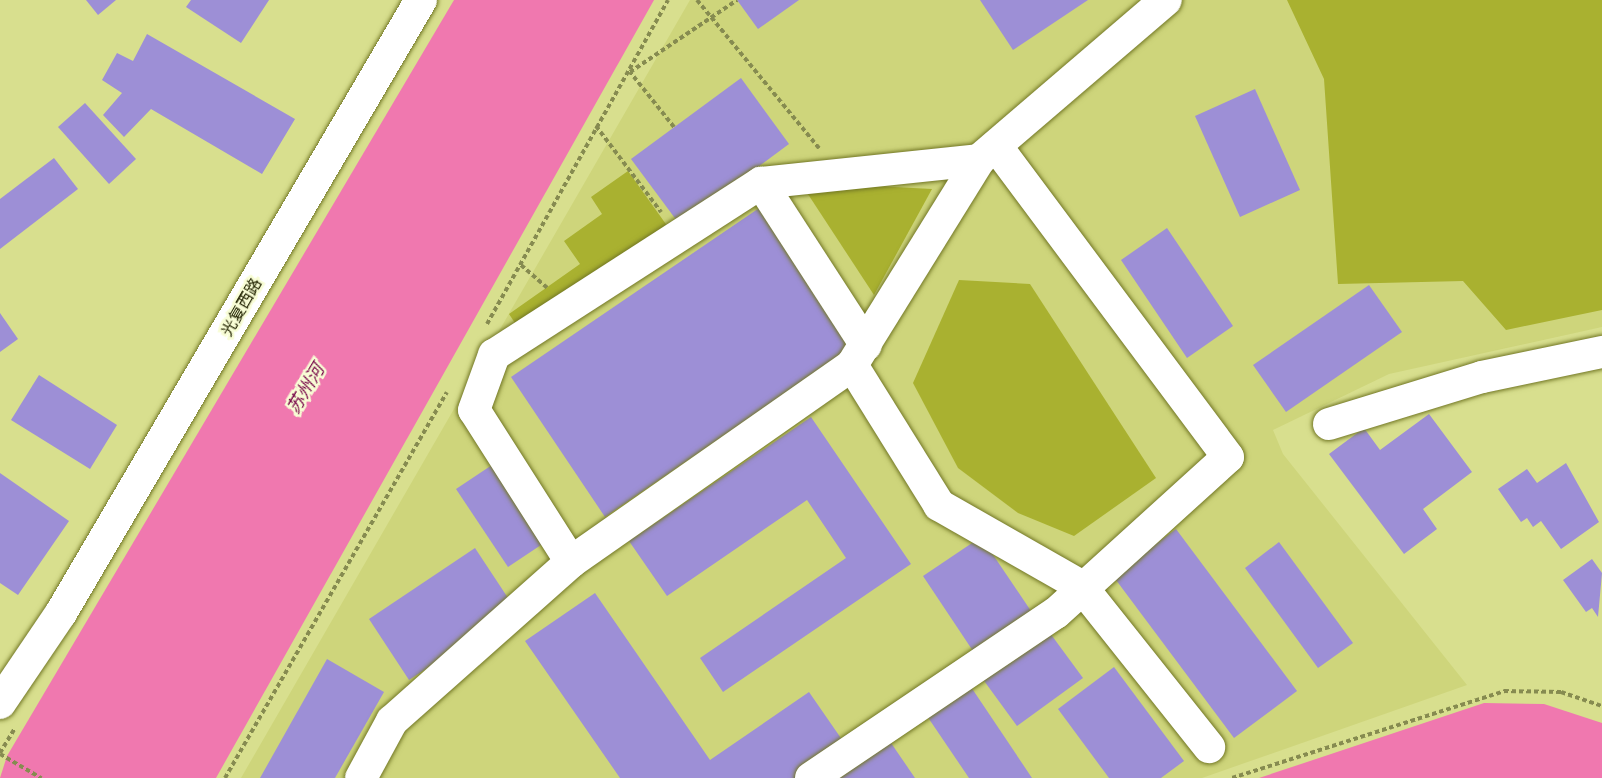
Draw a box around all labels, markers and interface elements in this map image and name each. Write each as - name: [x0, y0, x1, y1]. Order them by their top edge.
- street label: 光复西路: [217, 274, 265, 340]
- water label: 苏州河: [283, 360, 329, 418]

